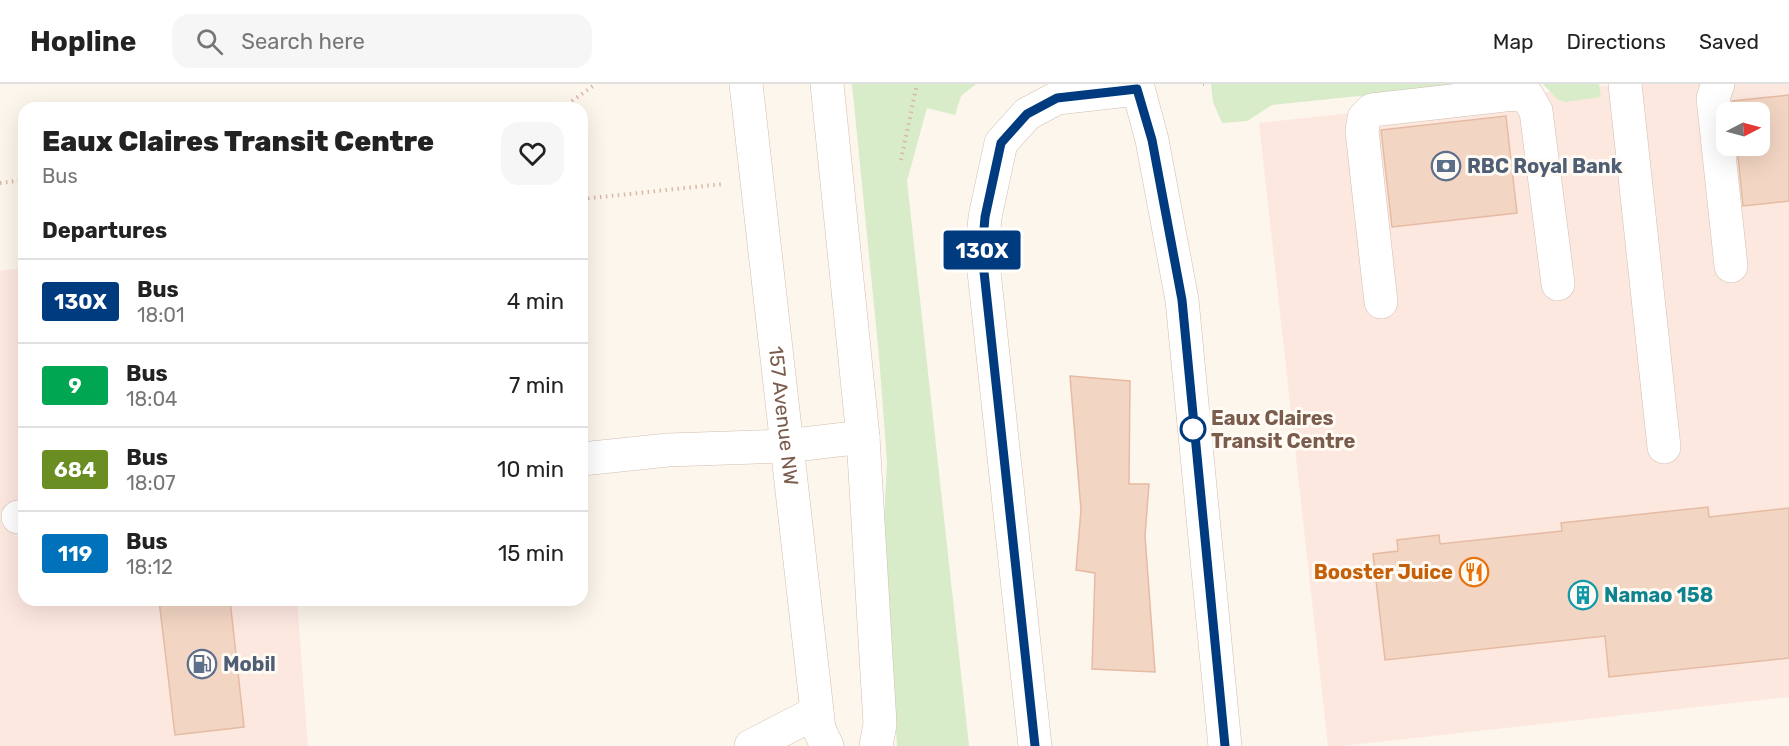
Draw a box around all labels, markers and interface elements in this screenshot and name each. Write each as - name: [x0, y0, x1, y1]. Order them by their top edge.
- search box: [172, 14, 592, 68]
- text: Hopline: [30, 25, 136, 58]
- icon: search: [193, 25, 226, 58]
- text: Search here: [241, 28, 365, 55]
- text: Map: [1493, 29, 1534, 54]
- text: Directions: [1567, 29, 1666, 54]
- text: Saved: [1699, 29, 1759, 54]
- north arrow: [1716, 102, 1770, 156]
- map controls: [1716, 102, 1770, 156]
- button: heart: [501, 122, 564, 185]
- text: Eaux Claires Transit Centre: [42, 125, 434, 158]
- bank icon: RBC Royal Bank: [1430, 150, 1462, 182]
- place label: RBC Royal Bank: [1467, 154, 1623, 178]
- text: Bus: [42, 164, 78, 188]
- text: Departures: [42, 217, 167, 244]
- line badge: 130X: [940, 230, 1024, 270]
- text: 130X: [956, 238, 1008, 263]
- text: Bus: [137, 276, 179, 303]
- text: 4 min: [507, 288, 564, 315]
- text: 130X: [54, 289, 107, 314]
- text: 18:01: [137, 303, 185, 327]
- street label: 157 Avenue NW: [764, 345, 803, 487]
- text: Bus: [126, 360, 168, 387]
- text: 7 min: [509, 372, 564, 399]
- text: 9: [68, 373, 82, 398]
- text: 18:04: [126, 387, 178, 411]
- place label: Eaux Claires Transit Centre: [1211, 406, 1356, 453]
- marker: Eaux Claires Transit Centre: [1180, 416, 1206, 442]
- text: Bus: [126, 444, 168, 471]
- text: 10 min: [497, 456, 564, 483]
- text: 684: [54, 457, 96, 482]
- text: 18:07: [126, 471, 176, 495]
- text: Bus: [126, 528, 168, 555]
- text: 15 min: [498, 540, 564, 567]
- text: 119: [58, 541, 92, 566]
- text: 18:12: [126, 555, 173, 579]
- restaurant icon: Booster Juice: [1458, 556, 1490, 588]
- place label: Booster Juice: [1314, 560, 1453, 584]
- building icon: Namao 158: [1567, 579, 1599, 611]
- place label: Namao 158: [1604, 583, 1713, 607]
- fuel station icon: Mobil: [186, 648, 218, 680]
- place label: Mobil: [223, 652, 276, 676]

